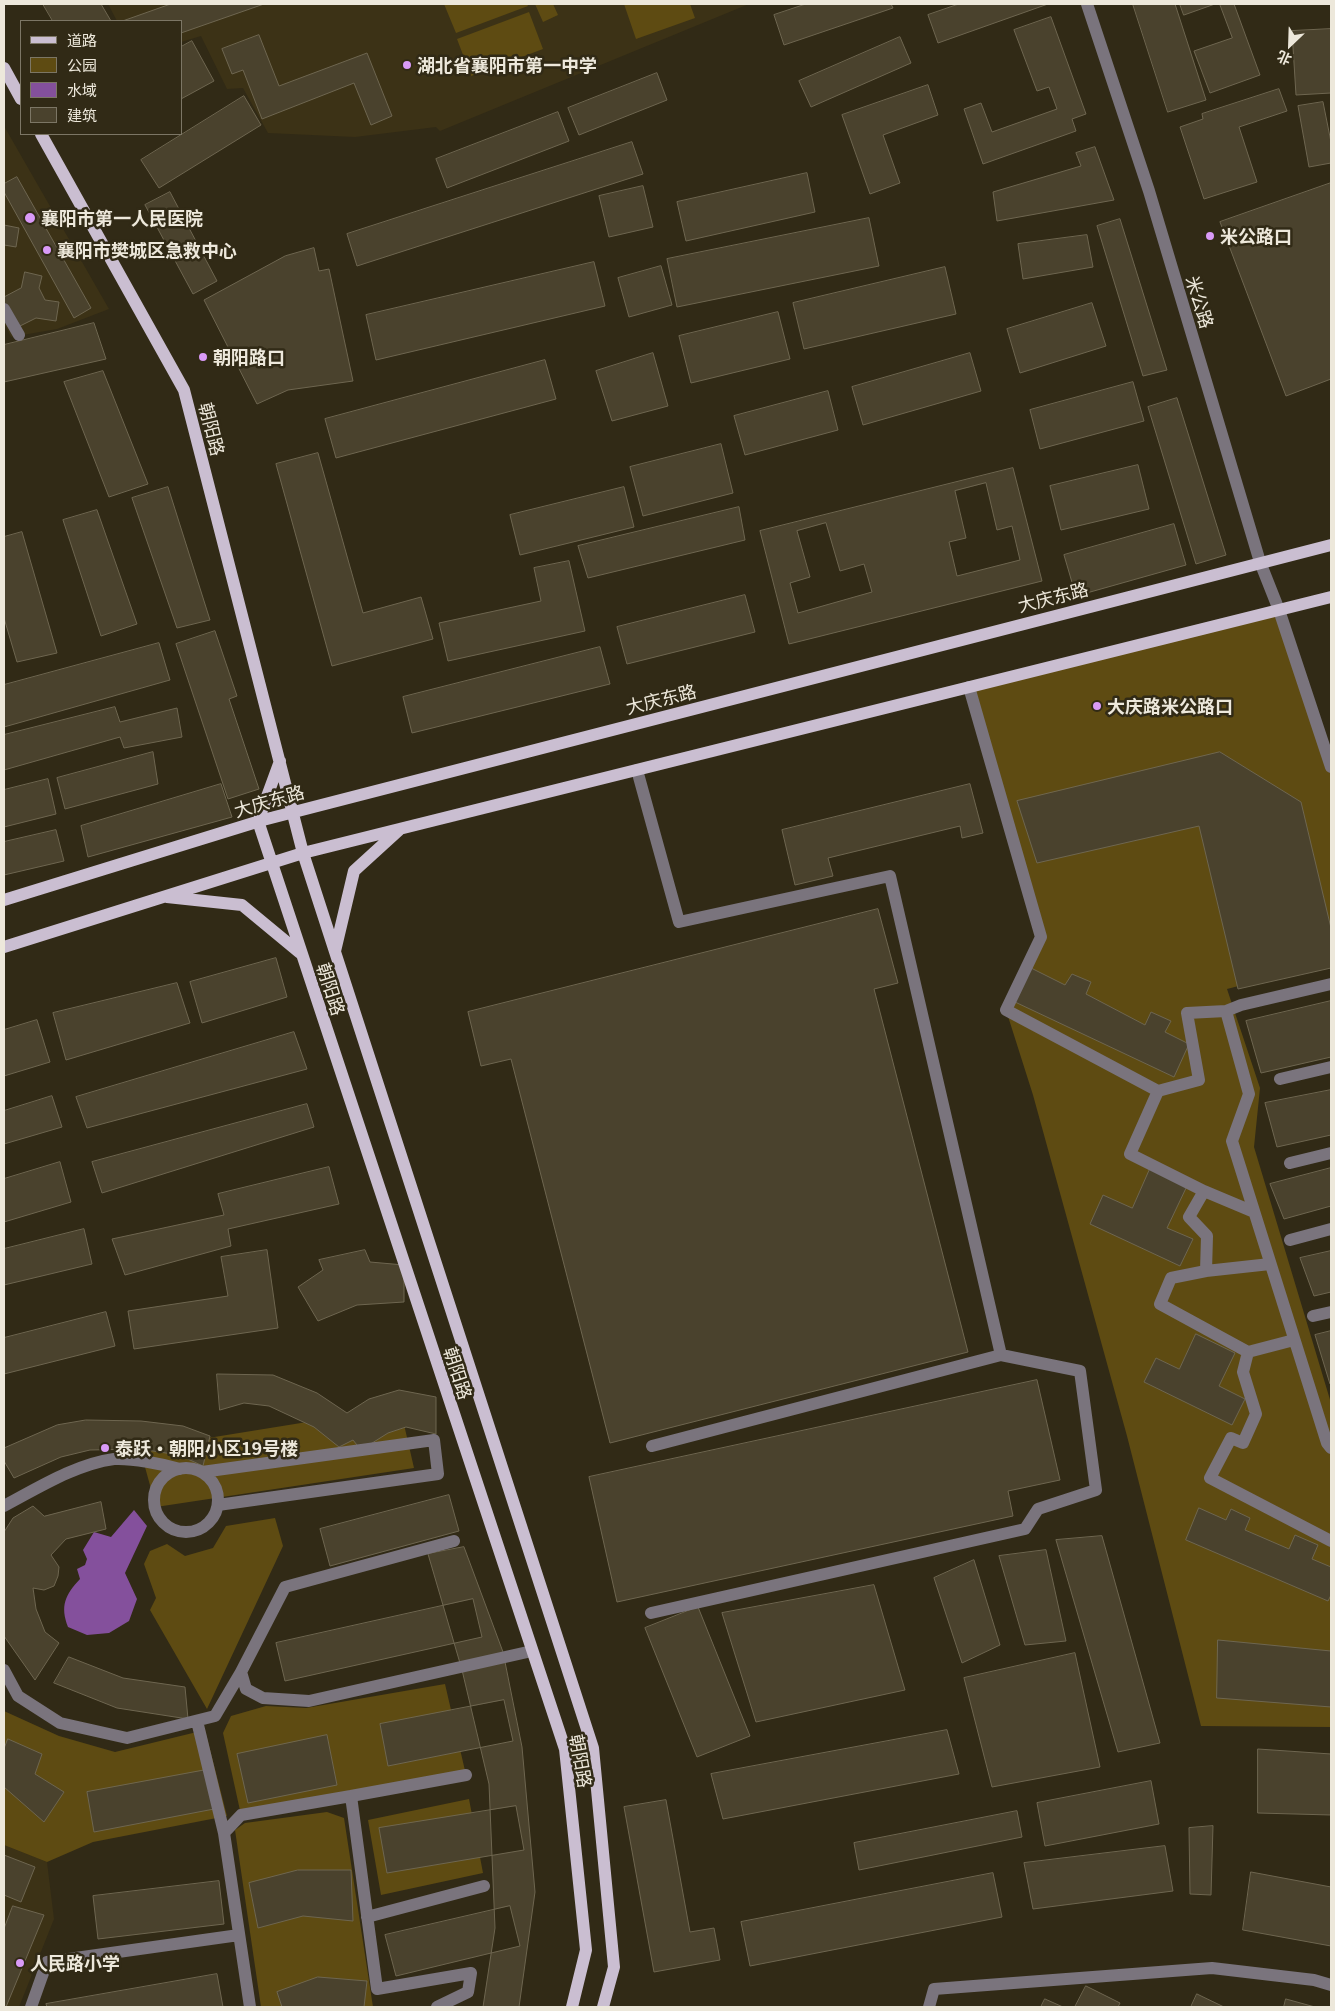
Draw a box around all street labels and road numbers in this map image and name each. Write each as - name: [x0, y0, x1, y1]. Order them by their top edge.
- street label: 米公路: [1182, 273, 1218, 331]
- street label: 朝阳路: [195, 400, 229, 458]
- street label: 大庆东路: [1015, 578, 1091, 616]
- street label: 大庆东路: [623, 680, 699, 718]
- street label: 大庆东路: [231, 781, 307, 821]
- street label: 朝阳路: [312, 960, 350, 1018]
- street label: 朝阳路: [439, 1344, 477, 1402]
- street label: 朝阳路: [566, 1733, 596, 1789]

